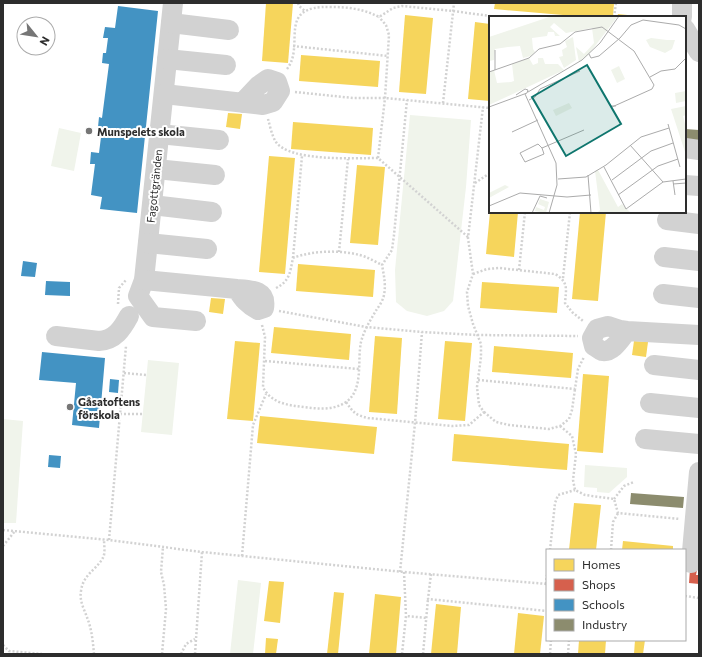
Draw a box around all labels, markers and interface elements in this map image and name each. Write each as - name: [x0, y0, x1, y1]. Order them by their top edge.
- north arrow: [16, 16, 56, 56]
- inset map: [489, 16, 686, 213]
- text: N: [37, 34, 53, 48]
- place label: Munspelets skola: [97, 125, 185, 138]
- marker: Munspelets skola: [84, 126, 94, 136]
- street label: Fagottgränden: [144, 149, 164, 223]
- place label: Gåsatoftens förskola: [78, 395, 140, 421]
- marker: Gåsatoftens förskola: [65, 402, 75, 412]
- legend: [546, 549, 686, 641]
- text: Homes: [582, 557, 620, 571]
- text: Shops: [582, 577, 616, 591]
- text: Schools: [582, 597, 625, 611]
- text: Industry: [582, 617, 627, 631]

